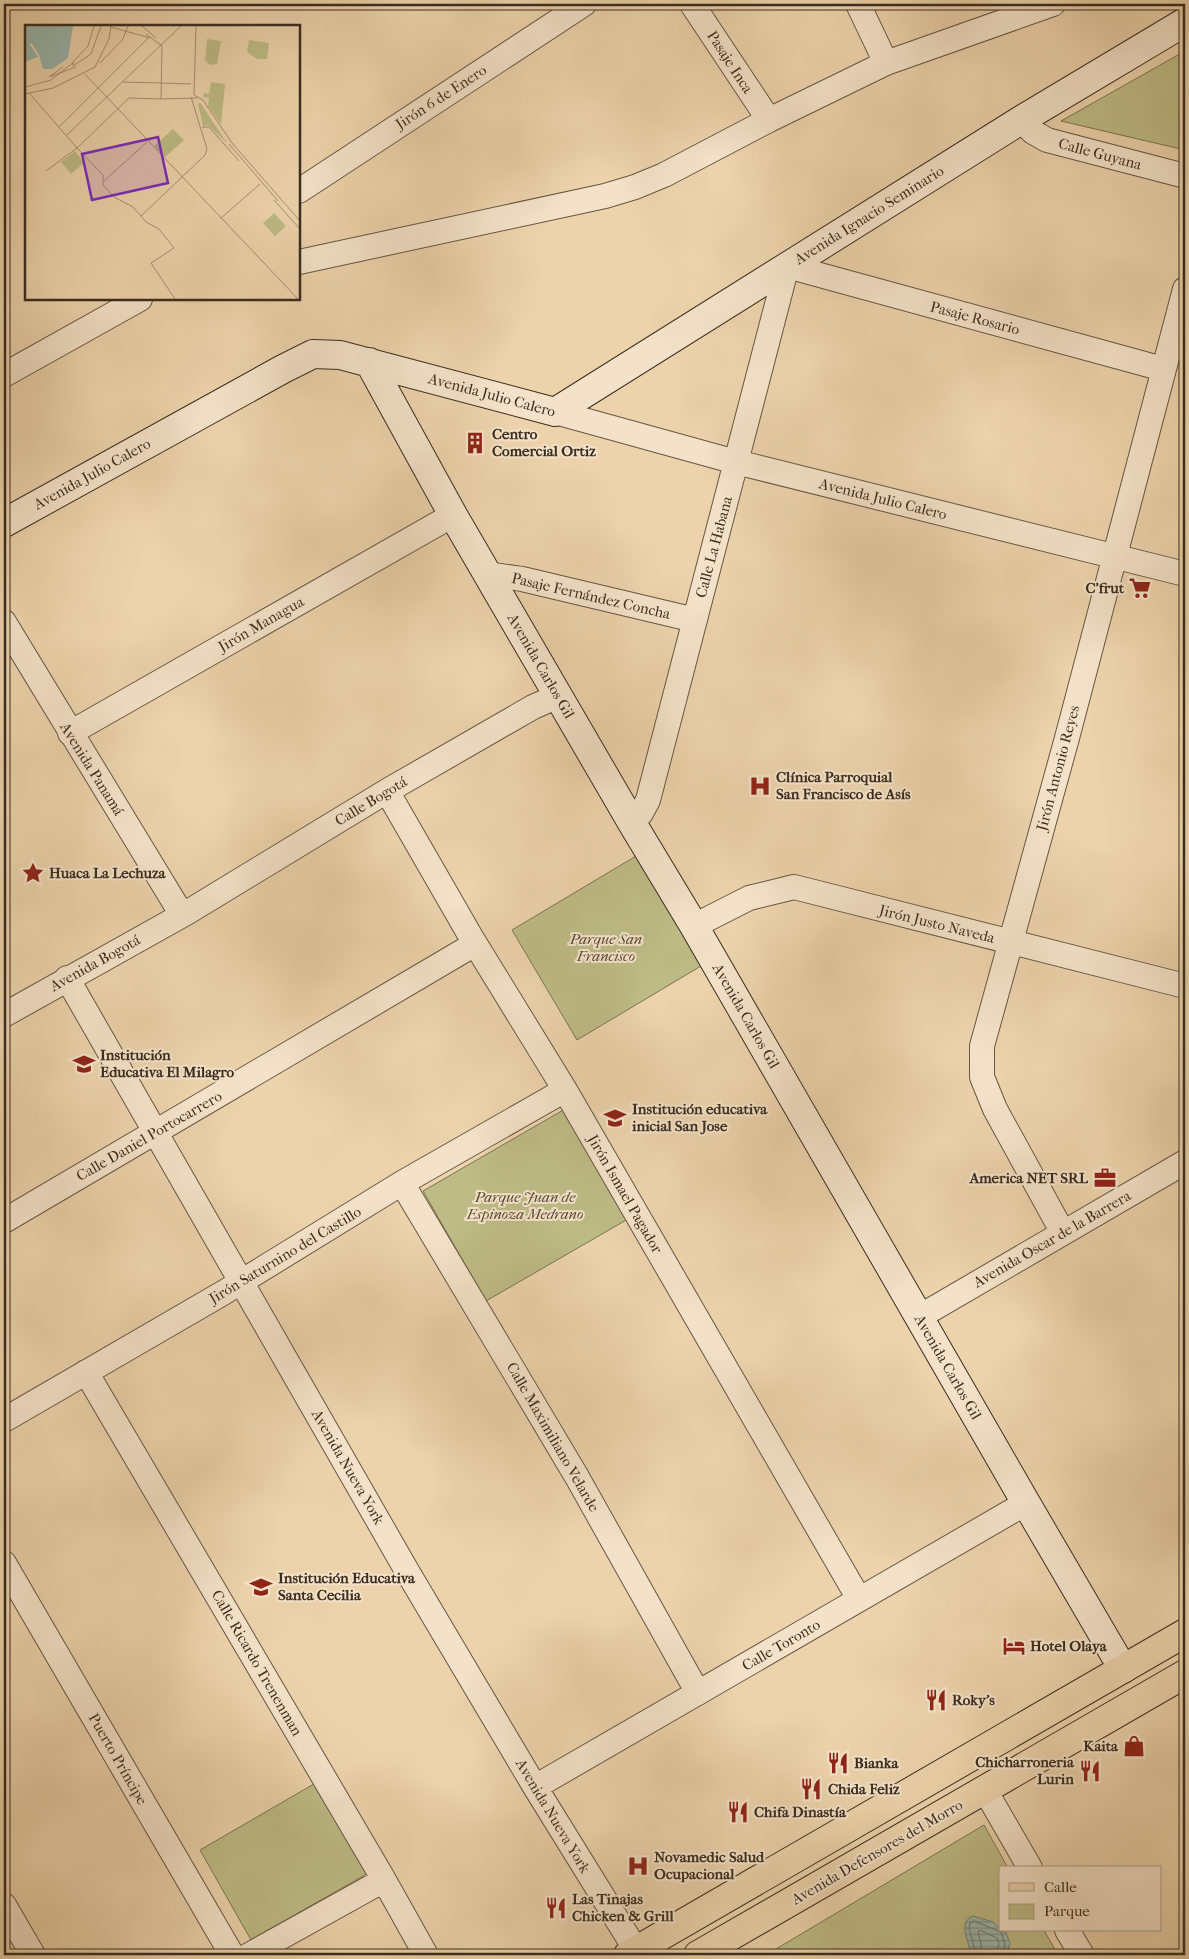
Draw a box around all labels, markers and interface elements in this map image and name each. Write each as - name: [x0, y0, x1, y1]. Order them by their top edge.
- inset map: [25, 25, 300, 300]
- street label: Pasaje Inca: [703, 27, 757, 97]
- street label: Jirón 6 de Enero: [391, 61, 490, 134]
- street label: Calle Guyana: [1057, 134, 1144, 174]
- street label: Avenida Ignacio Seminario: [790, 161, 947, 269]
- street label: Pasaje Rosario: [928, 297, 1022, 339]
- street label: Avenida Julio Calero: [425, 369, 558, 421]
- place label: Centro Comercial Ortiz: [492, 425, 596, 460]
- building icon: Centro Comercial Ortiz: [462, 430, 488, 456]
- street label: Avenida Julio Calero: [29, 434, 154, 514]
- street label: Avenida Julio Calero: [816, 474, 949, 524]
- street label: Calle La Habana: [692, 493, 736, 600]
- street label: Pasaje Fernández Concha: [510, 569, 673, 623]
- supermarket icon: C'frut: [1127, 575, 1153, 601]
- place label: C'frut: [1086, 579, 1125, 597]
- street label: Jirón Managua: [214, 592, 308, 656]
- street label: Avenida Carlos Gil: [503, 609, 578, 722]
- street label: Jirón Antonio Reyes: [1032, 703, 1084, 834]
- street label: Avenida Panamá: [56, 718, 128, 820]
- place label: Clínica Parroquial San Francisco de Asís: [776, 768, 911, 803]
- street label: Calle Bogotá: [332, 772, 411, 830]
- hospital icon: Clínica Parroquial San Francisco de Asís: [747, 773, 773, 799]
- place icon: Huaca La Lechuza: [20, 860, 46, 886]
- place label: Huaca La Lechuza: [49, 864, 167, 882]
- street label: Jirón Justo Naveda: [876, 901, 998, 947]
- street label: Avenida Bogotá: [46, 930, 144, 996]
- park label: Parque San Francisco: [569, 930, 642, 965]
- street label: Avenida Carlos Gil: [708, 959, 783, 1072]
- place label: Institución Educativa El Milagro: [100, 1046, 234, 1081]
- school or university icon: Institución Educativa El Milagro: [71, 1051, 97, 1077]
- street label: Calle Daniel Portocarrero: [73, 1087, 225, 1185]
- place label: Institución educativa inicial San Jose: [631, 1100, 768, 1135]
- school or university icon: Institución educativa inicial San Jose: [602, 1105, 628, 1131]
- street label: Jirón Ismael Pagador: [583, 1131, 667, 1257]
- office icon: America NET SRL: [1092, 1165, 1118, 1191]
- place label: America NET SRL: [968, 1169, 1089, 1187]
- street label: Avenida Oscar de la Barrera: [969, 1186, 1135, 1292]
- park label: Parque Juan de Espinoza Medrano: [466, 1188, 583, 1223]
- street label: Jirón Saturnino del Castillo: [205, 1202, 365, 1308]
- street label: Avenida Carlos Gil: [910, 1310, 985, 1423]
- street label: Calle Maximiliano Velarde: [503, 1359, 604, 1516]
- street label: Avenida Nueva York: [307, 1405, 388, 1528]
- place label: Institución Educativa Santa Cecilia: [278, 1569, 416, 1604]
- school or university icon: Institución Educativa Santa Cecilia: [248, 1574, 274, 1600]
- street label: Calle Ricardo Trenenman: [208, 1587, 306, 1739]
- street label: Calle Toronto: [739, 1615, 824, 1675]
- hotel icon: Hotel Olaya: [1001, 1633, 1027, 1659]
- place label: Hotel Olaya: [1030, 1637, 1108, 1655]
- restaurant icon: Roky's: [923, 1687, 949, 1713]
- place label: Roky's: [952, 1691, 995, 1709]
- street label: Puerto Príncipe: [85, 1710, 152, 1808]
- shop icon: Kaita: [1121, 1733, 1147, 1759]
- place label: Kaita: [1083, 1737, 1119, 1755]
- restaurant icon: Bianka: [825, 1750, 851, 1776]
- place label: Chicharroneria Lurin: [975, 1753, 1075, 1788]
- place label: Bianka: [854, 1754, 900, 1772]
- street label: Avenida Nueva York: [511, 1755, 594, 1877]
- restaurant icon: Chicharroneria Lurin: [1077, 1758, 1103, 1784]
- restaurant icon: Chida Feliz: [798, 1776, 824, 1802]
- place label: Chida Feliz: [828, 1780, 900, 1798]
- street label: Avenida Defensores del Morro: [787, 1795, 966, 1909]
- restaurant icon: Chifa Dinastía: [725, 1799, 751, 1825]
- place label: Chifa Dinastía: [754, 1803, 847, 1821]
- place label: Novamedic Salud Ocupacional: [654, 1848, 765, 1883]
- hospital icon: Novamedic Salud Ocupacional: [625, 1853, 651, 1879]
- legend: [999, 1866, 1162, 1932]
- text: Calle: [1044, 1878, 1077, 1896]
- place label: Las Tinajas Chicken & Grill: [572, 1890, 674, 1925]
- restaurant icon: Las Tinajas Chicken & Grill: [543, 1895, 569, 1921]
- text: Parque: [1044, 1902, 1090, 1920]

